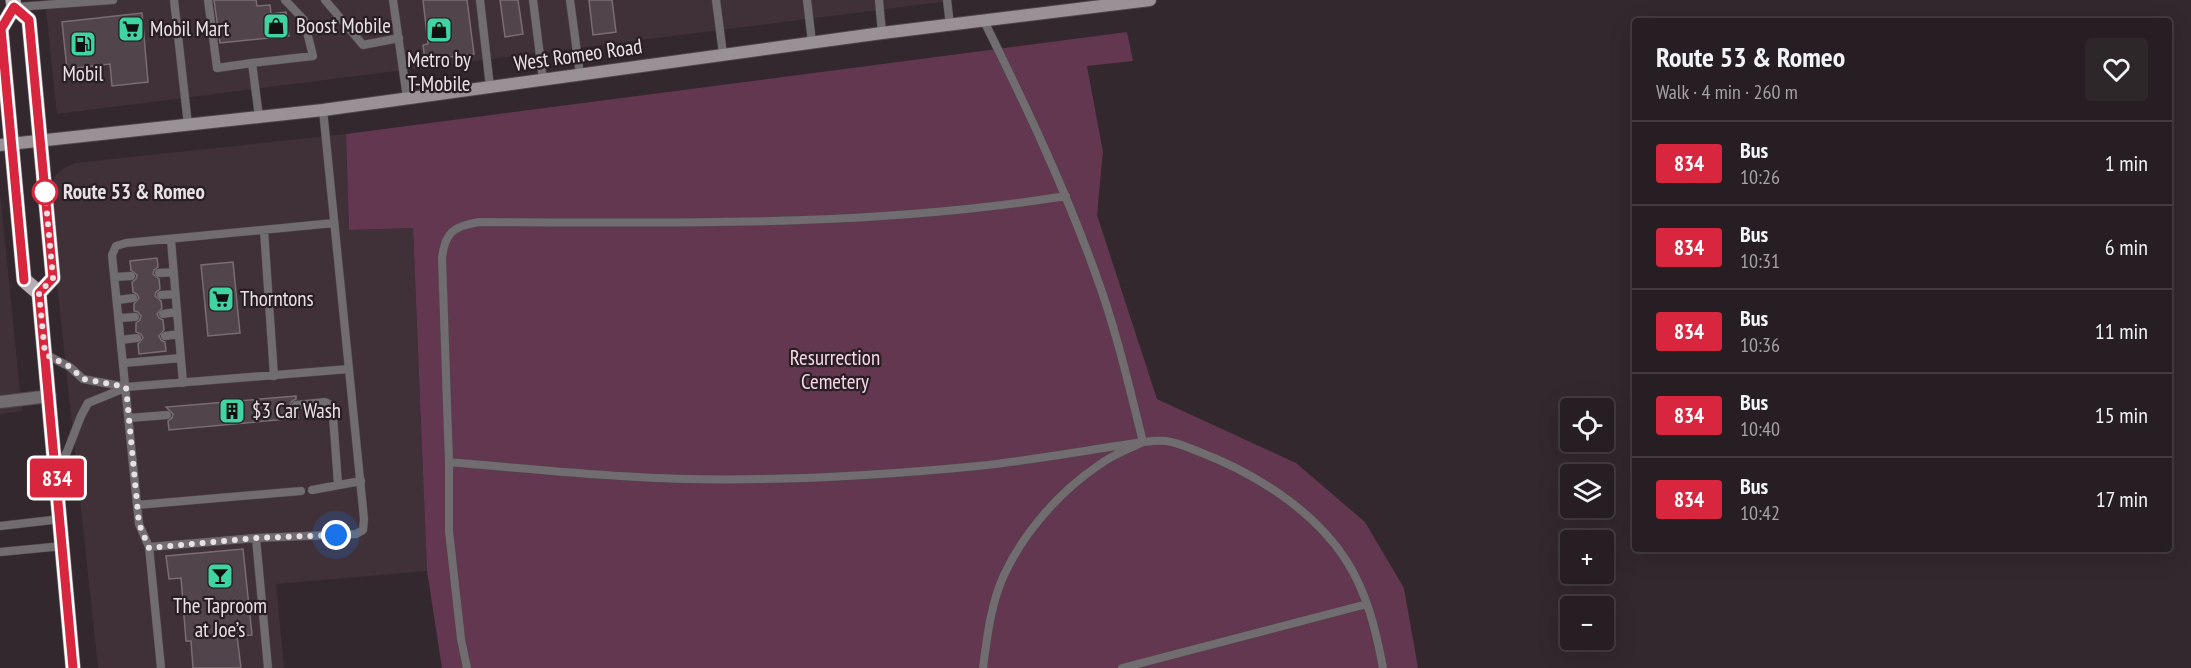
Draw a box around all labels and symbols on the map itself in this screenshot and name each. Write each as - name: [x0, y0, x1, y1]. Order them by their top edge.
- shop icon: Boost Mobile: [261, 11, 291, 41]
- place label: Boost Mobile: [296, 12, 391, 39]
- supermarket icon: Mobil Mart: [116, 14, 146, 44]
- place label: Mobil Mart: [150, 15, 229, 42]
- shop icon: Metro by T-Mobile: [424, 15, 454, 45]
- fuel station icon: Mobil: [68, 29, 98, 59]
- street label: West Romeo Road: [512, 32, 644, 77]
- place label: Metro by T-Mobile: [407, 46, 471, 97]
- place label: Mobil: [62, 60, 104, 87]
- place label: Route 53 & Romeo: [63, 178, 205, 205]
- marker: Route 53 & Romeo: [32, 179, 58, 205]
- supermarket icon: Thorntons: [206, 284, 236, 314]
- place label: Thorntons: [240, 285, 314, 312]
- park label: Resurrection Cemetery: [790, 344, 880, 395]
- building icon: $3 Car Wash: [217, 396, 247, 426]
- place label: $3 Car Wash: [252, 397, 341, 424]
- line badge: 834: [22, 458, 92, 498]
- your location: [321, 520, 351, 550]
- bar icon: The Taproom at Joe’s: [205, 561, 235, 591]
- place label: The Taproom at Joe’s: [173, 592, 267, 643]

